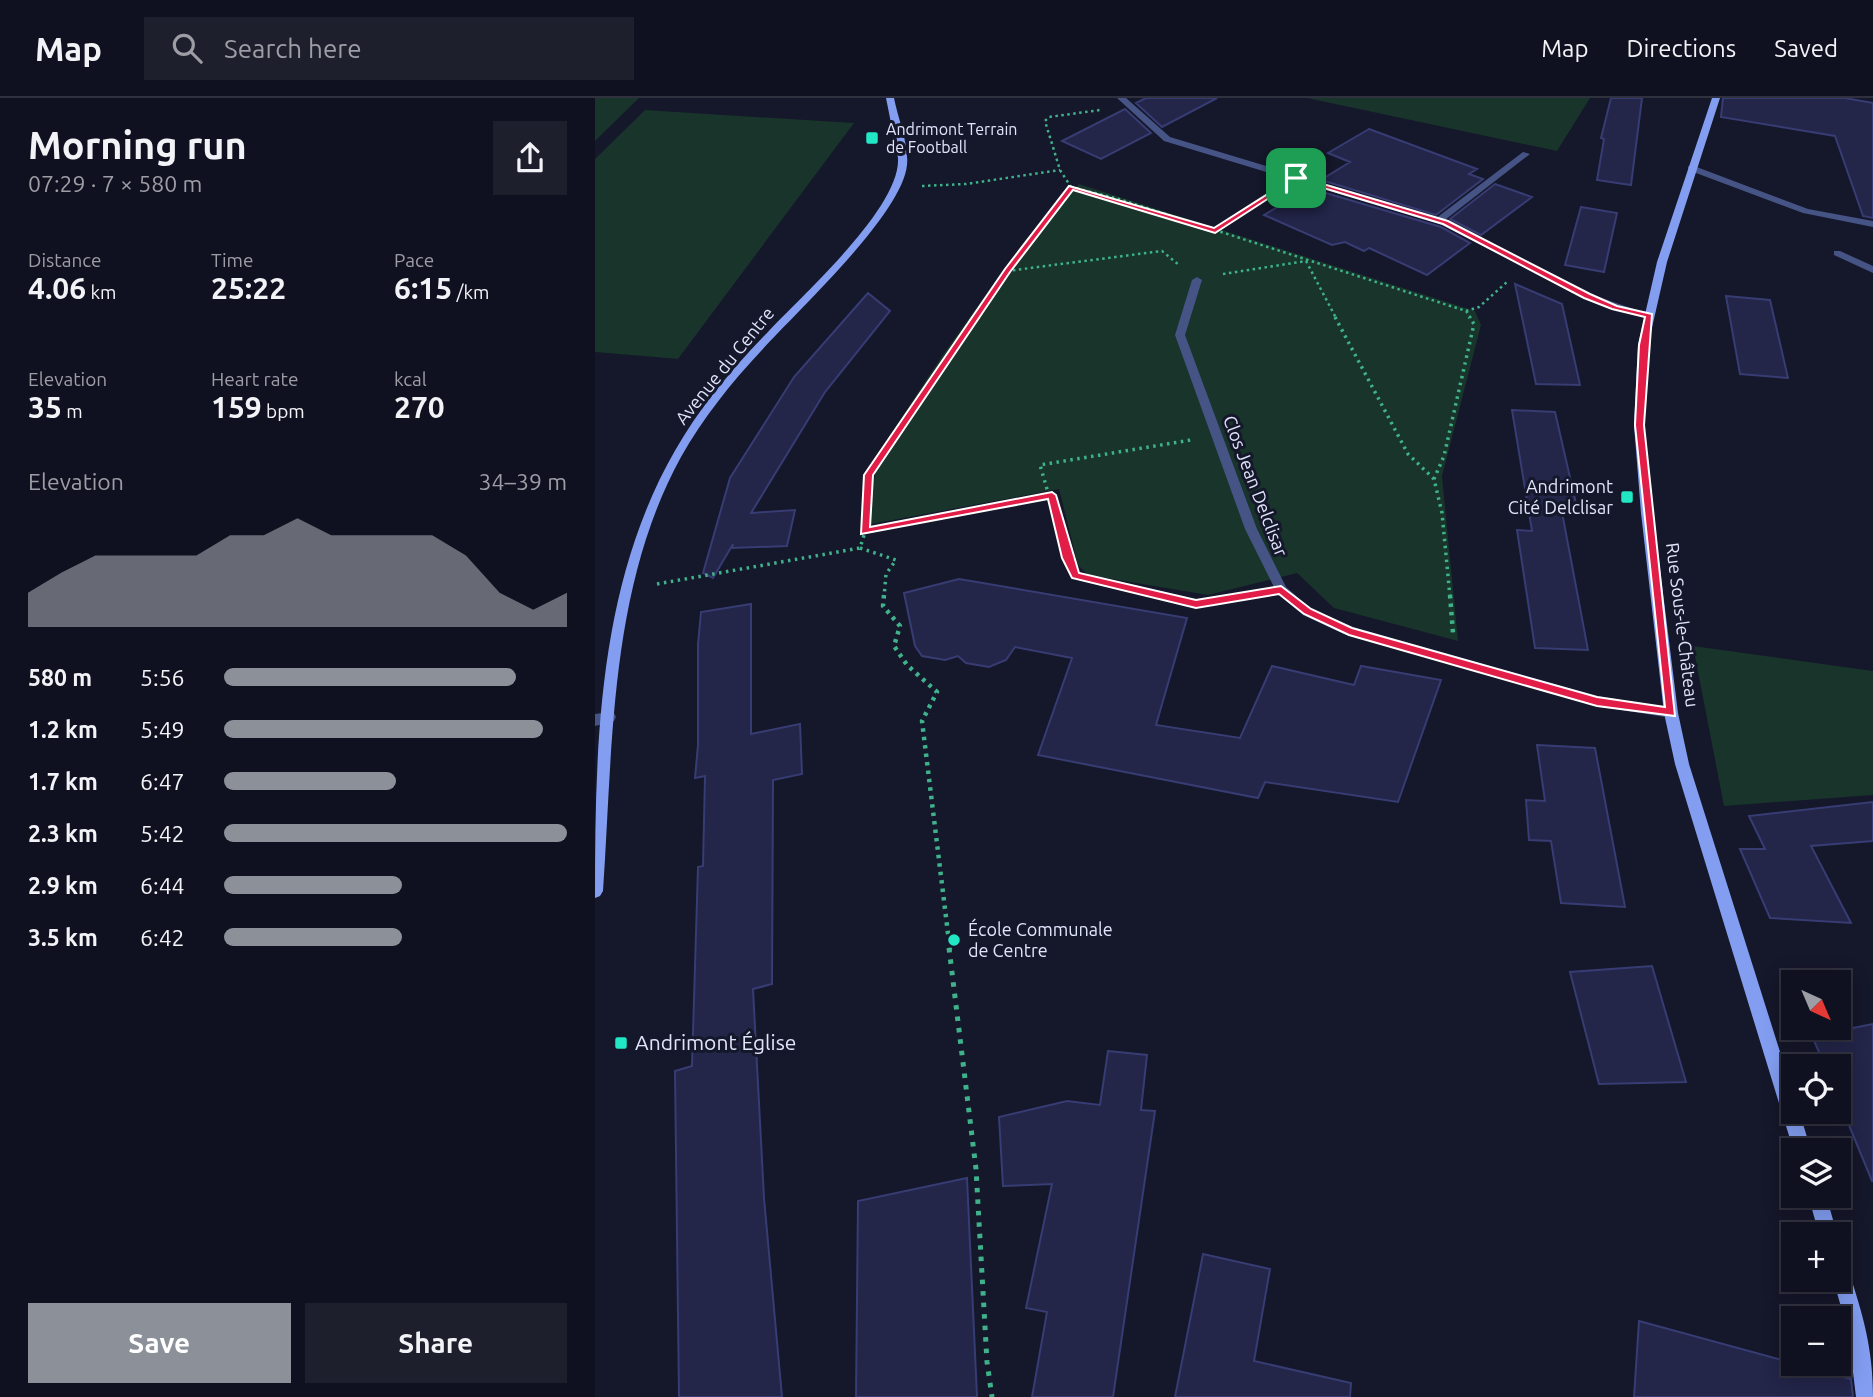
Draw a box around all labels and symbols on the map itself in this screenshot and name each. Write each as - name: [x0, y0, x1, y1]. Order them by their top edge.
- place label: Andrimont Terrain de Football: [886, 120, 1017, 156]
- marker: Andrimont Terrain de Football: [864, 130, 880, 146]
- pin: [1266, 148, 1326, 208]
- street label: Avenue du Centre: [671, 303, 778, 428]
- street label: Clos Jean Delclisar: [1220, 412, 1292, 559]
- place label: Andrimont Cité Delclisar: [1508, 476, 1613, 517]
- marker: Andrimont Cité Delclisar: [1619, 489, 1635, 505]
- street label: Rue Sous-le-Château: [1663, 541, 1703, 708]
- place label: École Communale de Centre: [968, 918, 1113, 960]
- marker: École Communale de Centre: [946, 932, 962, 948]
- north arrow: [1781, 970, 1851, 1040]
- place label: Andrimont Église: [635, 1030, 796, 1054]
- marker: Andrimont Église: [613, 1035, 629, 1051]

